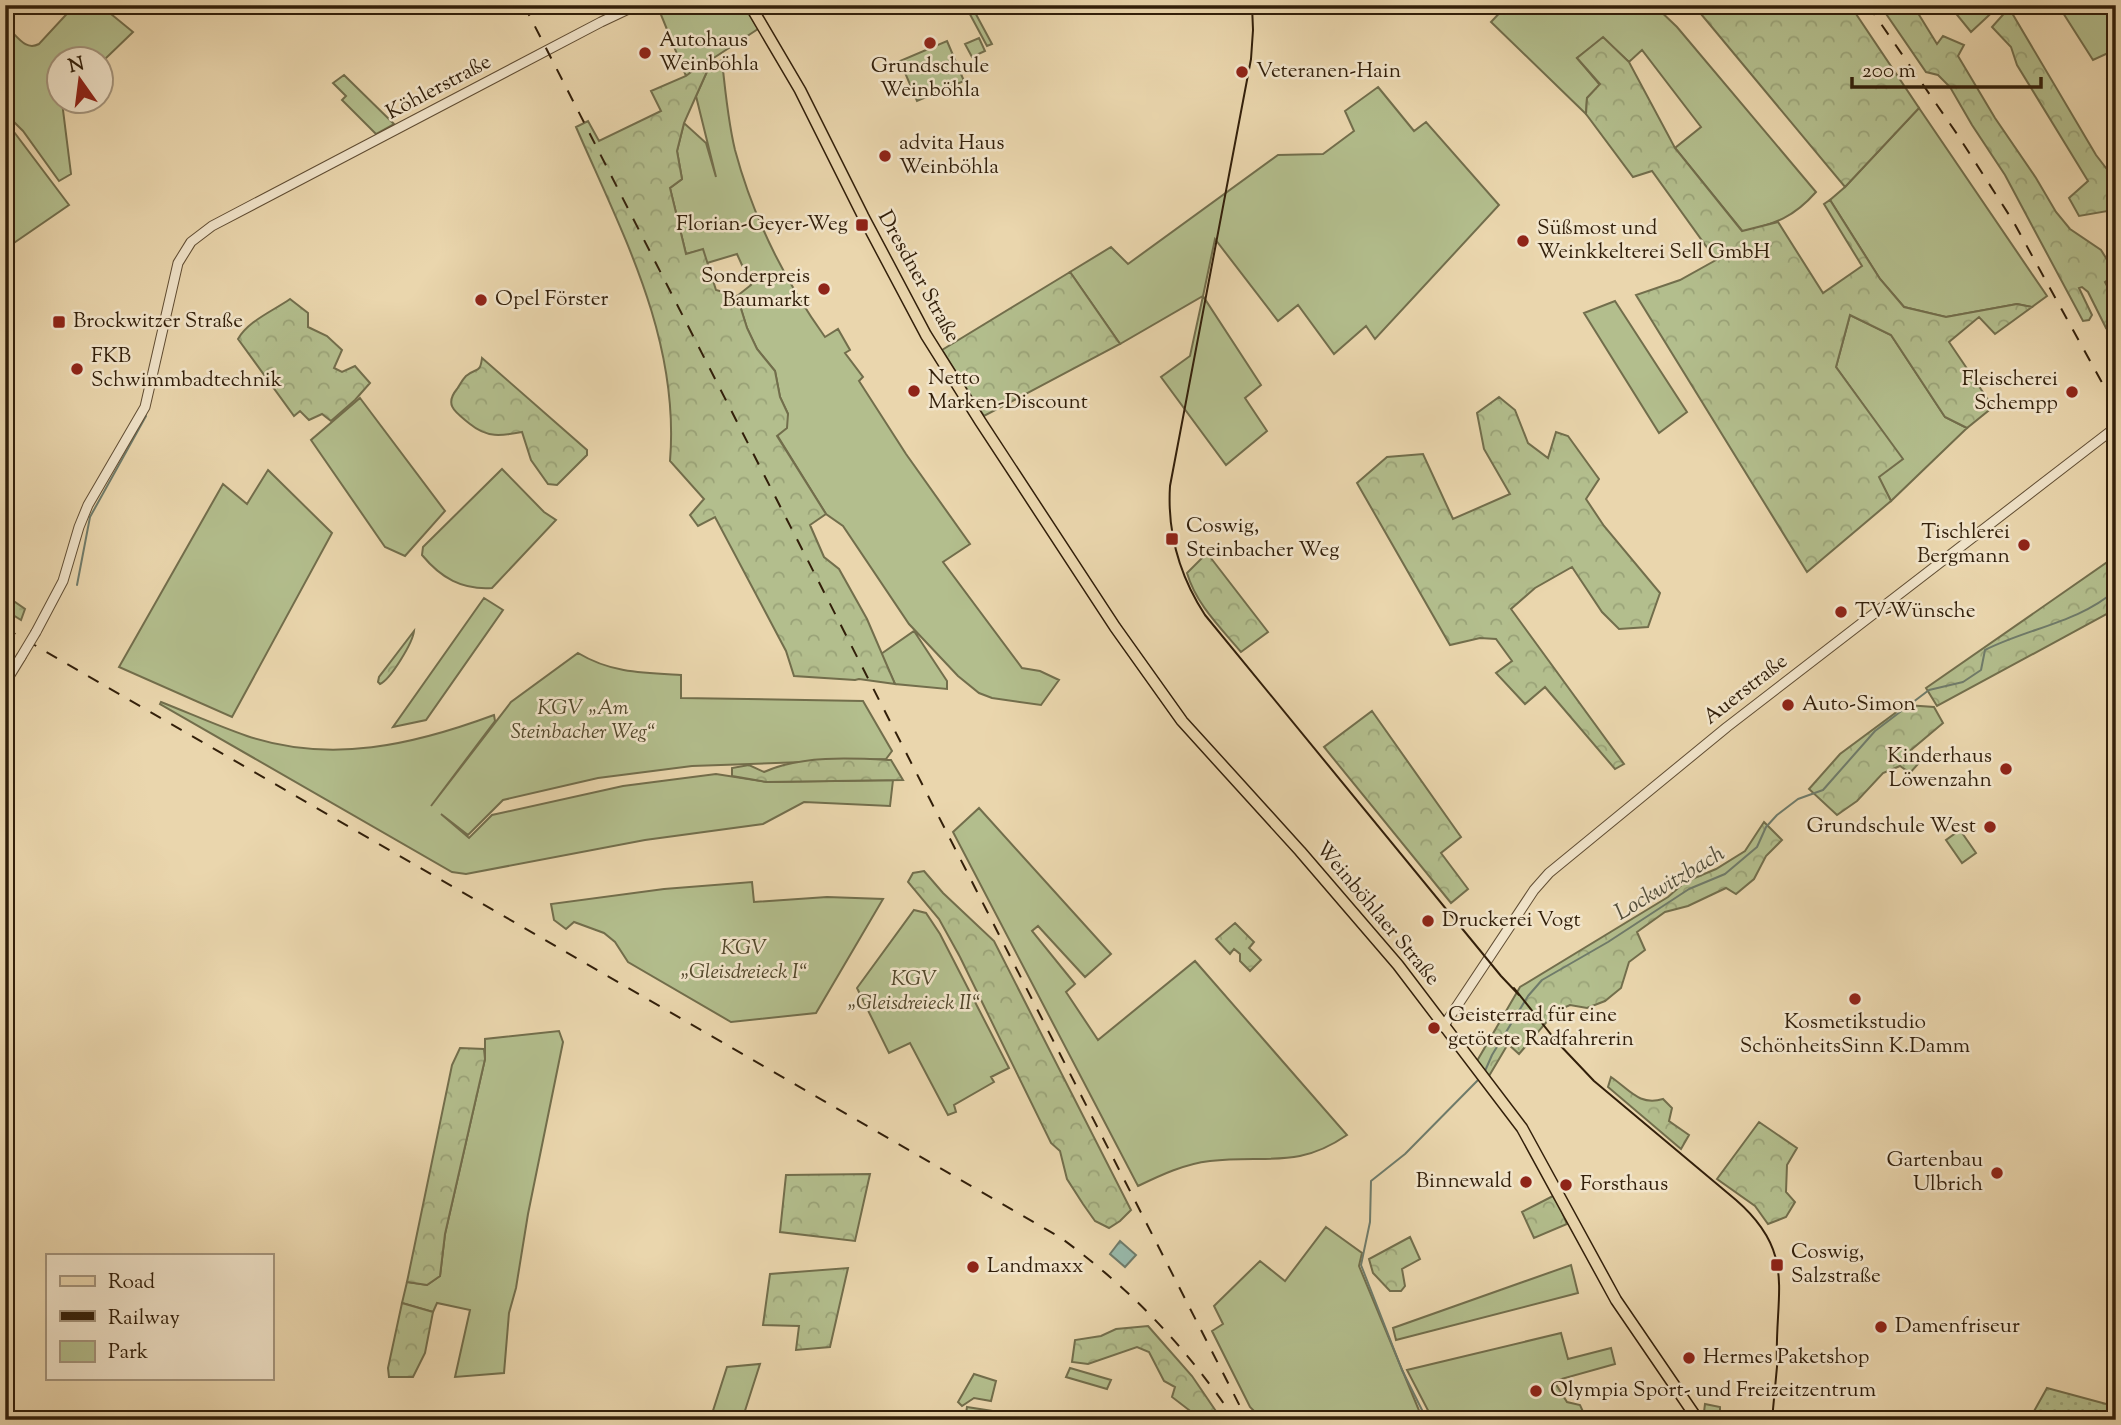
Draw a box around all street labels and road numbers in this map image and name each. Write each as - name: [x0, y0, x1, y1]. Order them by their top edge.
- street label: Köhlerstraße: [381, 48, 497, 128]
- street label: Dresdner Straße: [869, 206, 967, 348]
- street label: Auerstraße: [1697, 647, 1795, 733]
- street label: Weinböhlaer Straße: [1308, 835, 1446, 993]

